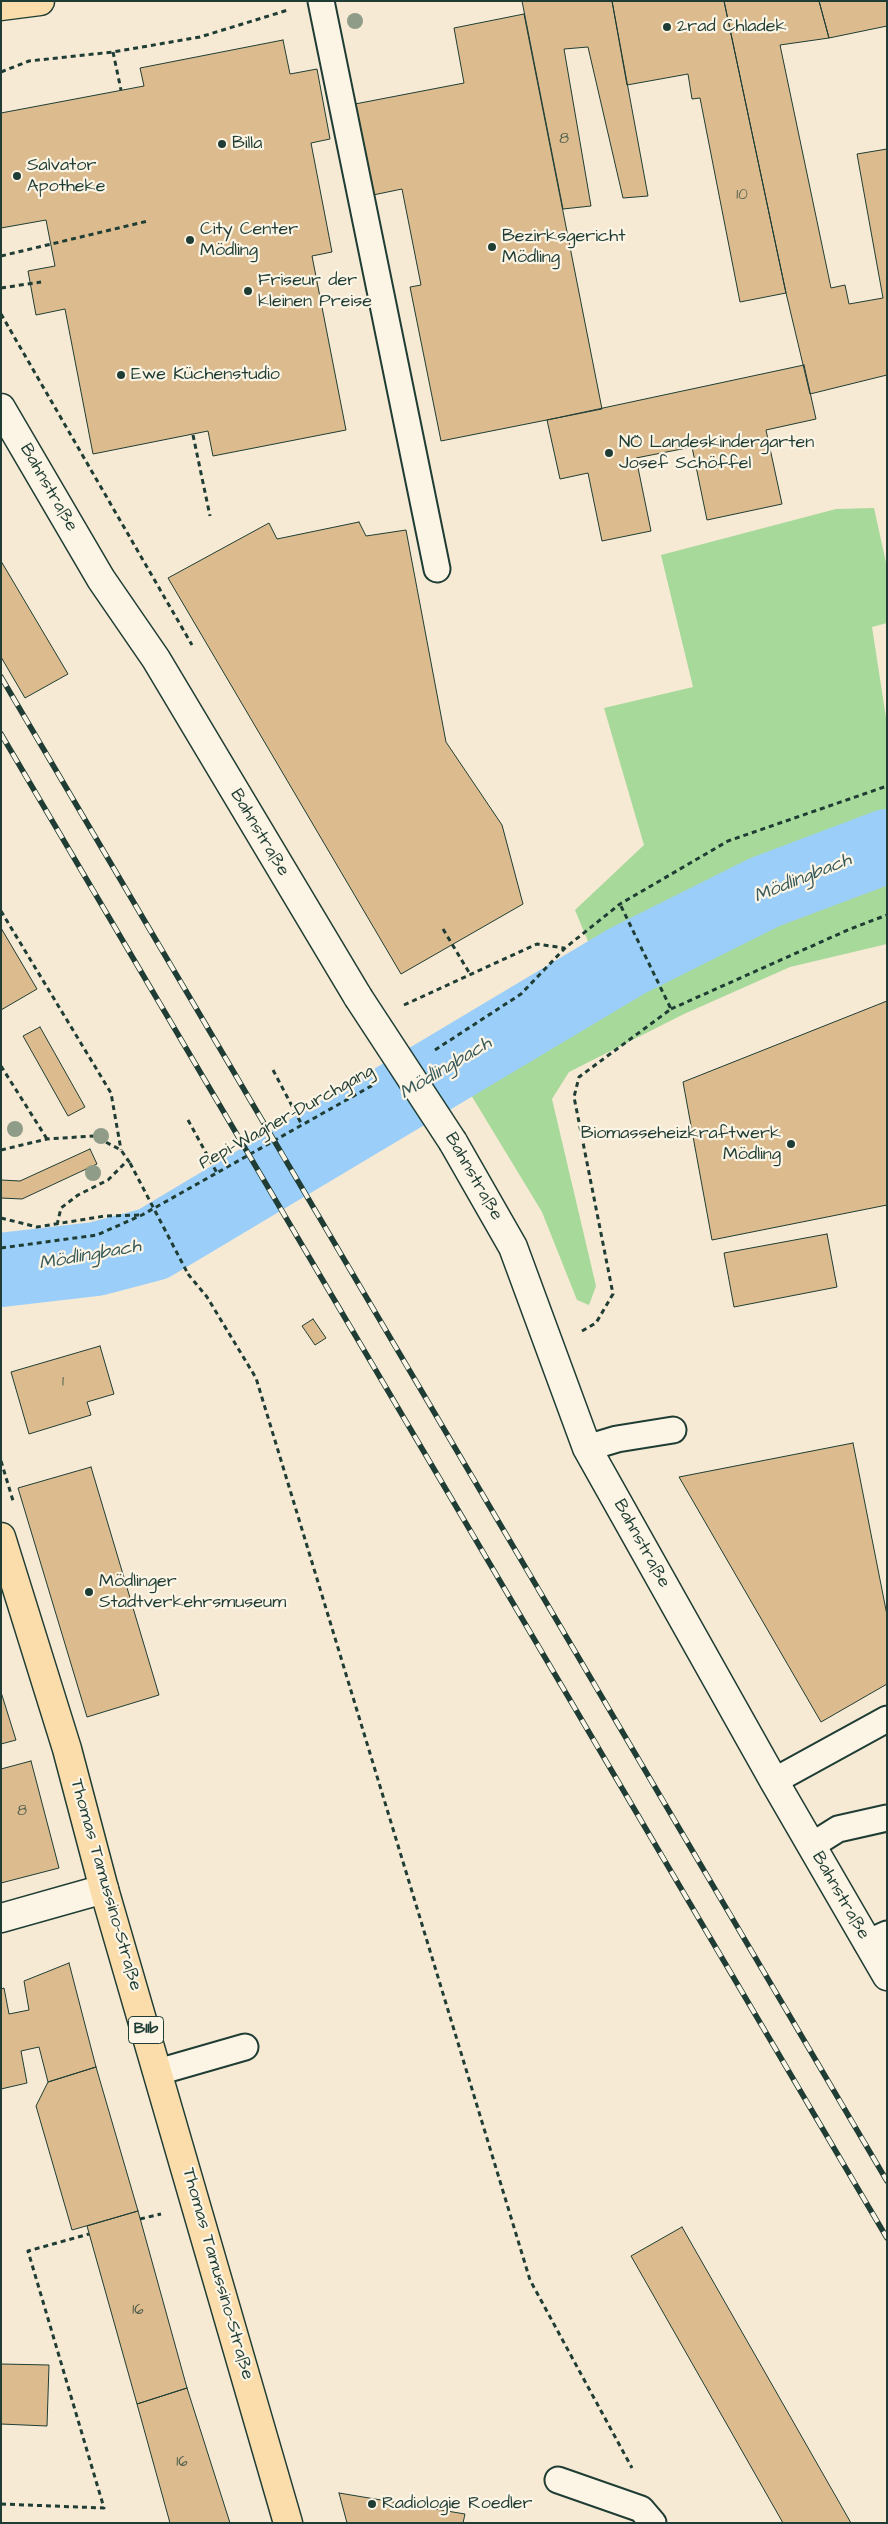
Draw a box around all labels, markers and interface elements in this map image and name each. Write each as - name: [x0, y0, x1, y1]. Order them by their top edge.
- place label: 2rad Chladek: [677, 16, 786, 38]
- marker: 2rad Chladek: [661, 21, 673, 33]
- house number: 8: [559, 131, 569, 149]
- place label: Billa: [232, 133, 262, 155]
- marker: Billa: [216, 138, 228, 150]
- place label: Salvator Apotheke: [27, 155, 105, 198]
- marker: Salvator Apotheke: [11, 170, 23, 182]
- house number: 10: [736, 187, 748, 205]
- place label: City Center Mödling: [200, 219, 298, 262]
- place label: Bezirksgericht Mödling: [502, 226, 625, 268]
- marker: City Center Mödling: [184, 234, 196, 246]
- marker: Bezirksgericht Mödling: [486, 241, 498, 253]
- place label: Friseur der kleinen Preise: [258, 270, 372, 312]
- marker: Friseur der kleinen Preise: [242, 285, 254, 297]
- place label: Ewe Küchenstudio: [131, 364, 280, 386]
- marker: Ewe Küchenstudio: [115, 369, 127, 381]
- place label: NÖ Landeskindergarten Josef Schöffel: [619, 432, 814, 474]
- street label: Bahnstraße: [14, 440, 82, 536]
- marker: NÖ Landeskindergarten Josef Schöffel: [603, 447, 615, 459]
- street label: Bahnstraße: [225, 786, 293, 880]
- water label: Mödlingbach: [751, 849, 855, 909]
- water label: Mödlingbach: [396, 1033, 496, 1105]
- street label: Pepi-Wagner-Durchgang: [196, 1061, 378, 1175]
- place label: Biomasseheizkraftwerk Mödling: [581, 1123, 781, 1166]
- street label: Bahnstraße: [439, 1129, 507, 1225]
- marker: Biomasseheizkraftwerk Mödling: [785, 1138, 797, 1150]
- water label: Mödlingbach: [37, 1236, 143, 1276]
- house number: 1: [62, 1374, 64, 1392]
- street label: Bahnstraße: [608, 1496, 674, 1592]
- place label: Mödlinger Stadtverkehrsmuseum: [99, 1571, 286, 1614]
- marker: Mödlinger Stadtverkehrsmuseum: [83, 1586, 95, 1598]
- street label: Thomas Tamussino-Straße: [64, 1777, 146, 1993]
- house number: 8: [17, 1803, 27, 1821]
- street label: Bahnstraße: [806, 1848, 874, 1944]
- road number: B11b: [128, 2016, 164, 2044]
- street label: Thomas Tamussino-Straße: [176, 2166, 258, 2382]
- house number: 16: [132, 2302, 144, 2320]
- house number: 16: [176, 2454, 188, 2472]
- place label: Radiologie Roedler: [382, 2493, 532, 2515]
- marker: Radiologie Roedler: [366, 2498, 378, 2510]

